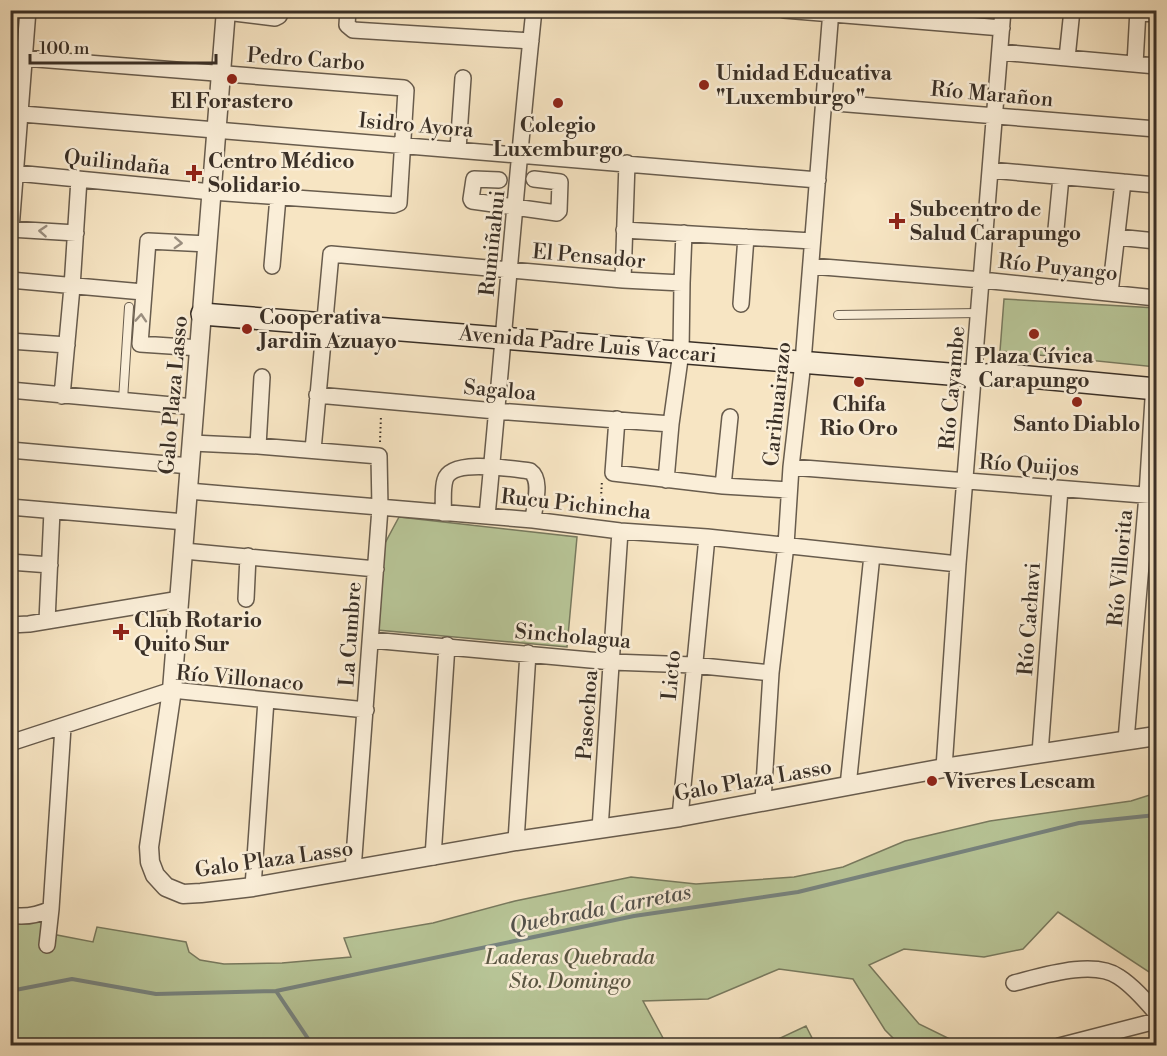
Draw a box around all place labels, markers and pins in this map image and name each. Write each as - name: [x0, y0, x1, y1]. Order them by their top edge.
- place label: Unidad Educativa "Luxemburgo": [716, 61, 893, 111]
- marker: El Forastero: [225, 72, 239, 86]
- marker: Unidad Educativa "Luxemburgo": [697, 78, 711, 92]
- place label: El Forastero: [171, 89, 293, 115]
- marker: Colegio Luxemburgo: [551, 96, 565, 110]
- place label: Colegio Luxemburgo: [493, 113, 623, 163]
- place label: Centro Médico Solidario: [208, 149, 355, 199]
- marker: Centro Médico Solidario: [185, 164, 203, 182]
- place label: Subcentro de Salud Carapungo: [910, 197, 1081, 247]
- marker: Subcentro de Salud Carapungo: [888, 212, 906, 230]
- place label: Cooperativa Jardin Azuayo: [256, 305, 397, 355]
- marker: Cooperativa Jardin Azuayo: [240, 322, 254, 336]
- marker: Plaza Cívica Carapungo: [1027, 327, 1041, 341]
- place label: Plaza Cívica Carapungo: [975, 344, 1094, 394]
- marker: Chifa Rio Oro: [852, 375, 866, 389]
- place label: Chifa Rio Oro: [820, 392, 898, 442]
- marker: Santo Diablo: [1070, 395, 1084, 409]
- place label: Santo Diablo: [1014, 412, 1140, 438]
- place label: Club Rotario Quito Sur: [134, 608, 262, 658]
- marker: Club Rotario Quito Sur: [112, 623, 130, 641]
- place label: Viveres Lescam: [943, 769, 1095, 795]
- marker: Viveres Lescam: [925, 774, 939, 788]

